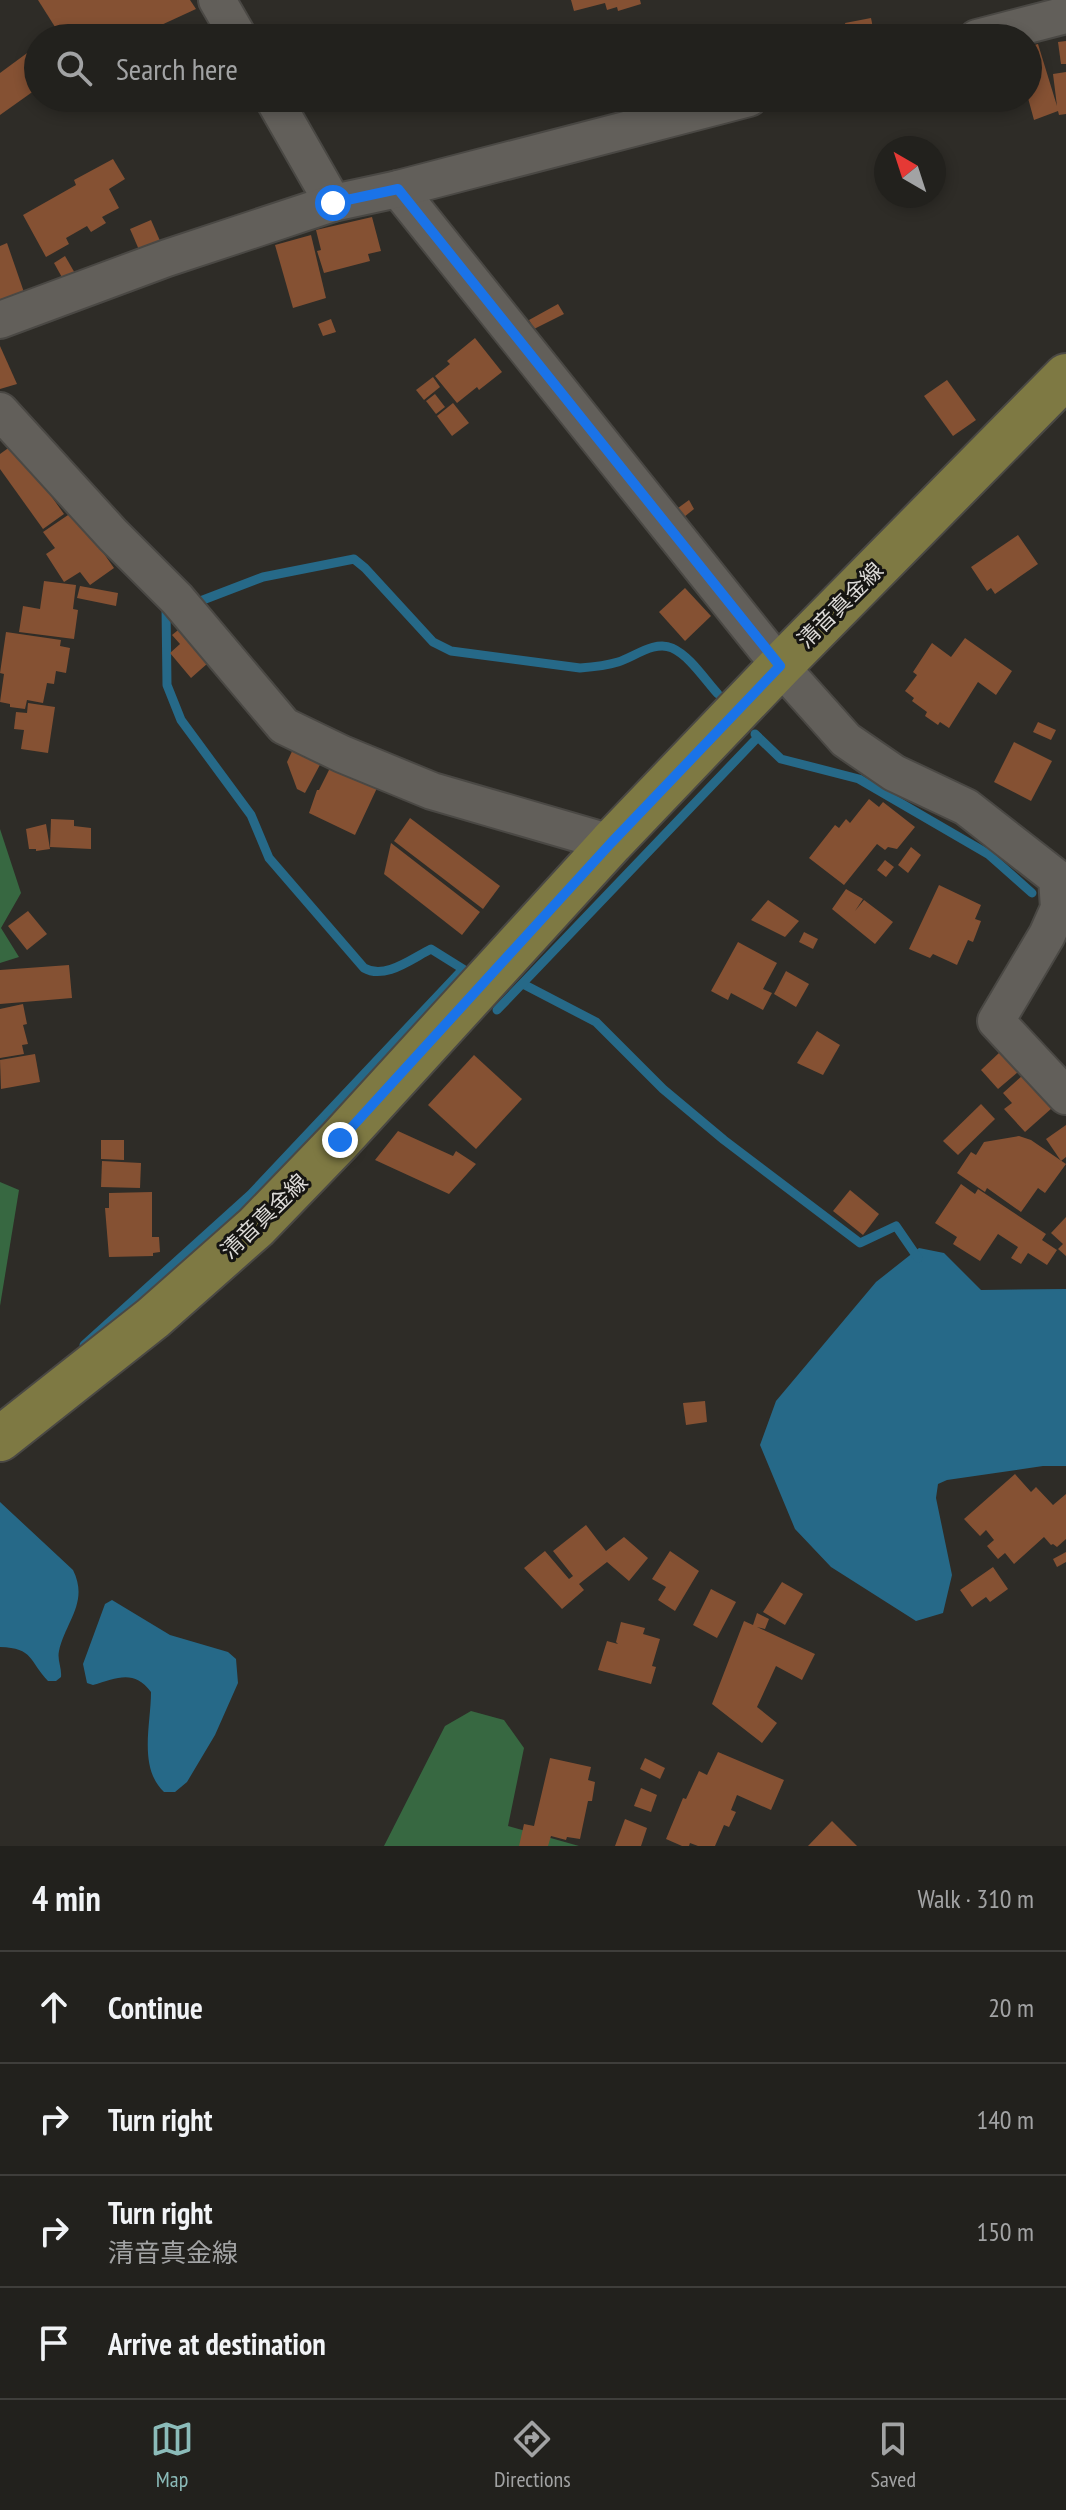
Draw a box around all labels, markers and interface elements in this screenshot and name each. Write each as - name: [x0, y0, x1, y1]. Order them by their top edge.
- search box: [24, 24, 1042, 112]
- icon: search: [52, 46, 96, 90]
- text: Search here: [116, 49, 238, 88]
- north arrow: [874, 136, 946, 208]
- route start: [315, 185, 351, 221]
- street label: 清音真金線: [791, 556, 889, 654]
- route end: [322, 1122, 358, 1158]
- street label: 清音真金線: [215, 1168, 313, 1264]
- text: 4 min: [32, 1876, 101, 1920]
- text: Walk · 310 m: [917, 1882, 1034, 1915]
- icon: ahead: [32, 1985, 76, 2029]
- text: Continue: [108, 1988, 203, 2027]
- text: 20 m: [988, 1991, 1034, 2024]
- icon: right: [32, 2097, 76, 2141]
- text: Turn right: [108, 2100, 212, 2139]
- text: 140 m: [976, 2103, 1034, 2136]
- text: Turn right: [108, 2193, 212, 2232]
- icon: right: [32, 2209, 76, 2253]
- text: 150 m: [976, 2215, 1034, 2248]
- text: 清音真金線: [108, 2236, 238, 2269]
- icon: arrive: [32, 2321, 76, 2365]
- text: Arrive at destination: [108, 2324, 326, 2363]
- tab: Map: [150, 2417, 194, 2493]
- tab: Directions: [494, 2417, 571, 2493]
- tab: Saved: [871, 2417, 916, 2493]

